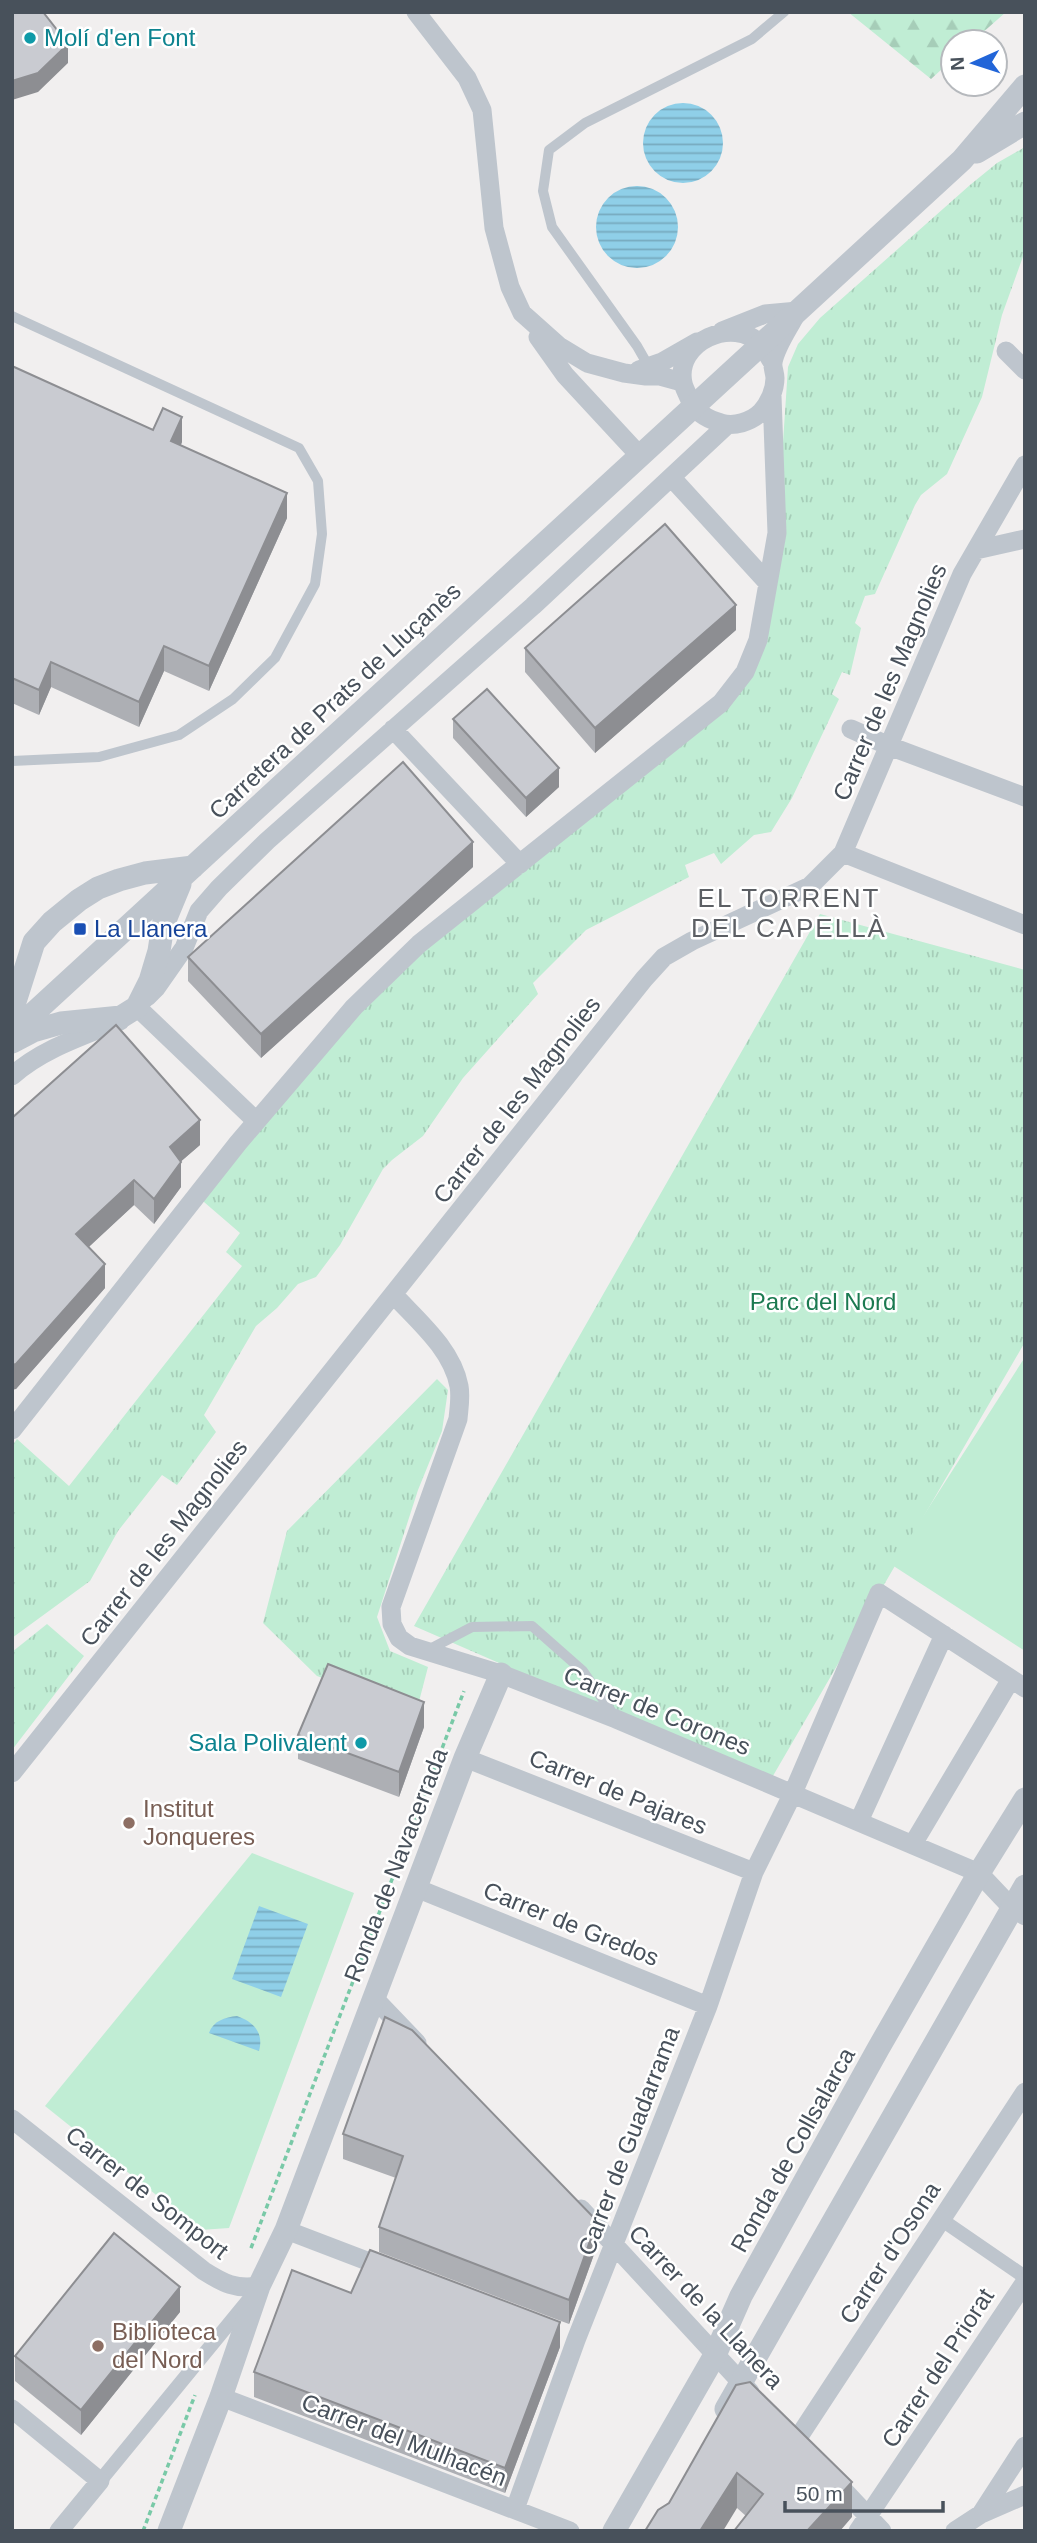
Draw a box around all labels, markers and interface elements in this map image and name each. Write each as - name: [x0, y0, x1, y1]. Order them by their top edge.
- place label: Molí d'en Font: [44, 24, 196, 51]
- north arrow: [939, 28, 1009, 98]
- marker: Molí d'en Font: [22, 30, 38, 46]
- text: N: [947, 56, 968, 71]
- street label: Carrer de les Magnolies: [827, 559, 952, 804]
- street label: Carretera de Prats de Lluçanès: [203, 577, 466, 824]
- district label: EL TORRENT DEL CAPELLÀ: [691, 883, 887, 943]
- place label: La Llanera: [94, 915, 208, 942]
- marker: La Llanera: [72, 921, 88, 937]
- street label: Carrer de les Magnolies: [428, 991, 606, 1208]
- park label: Parc del Nord: [750, 1288, 896, 1315]
- street label: Carrer de les Magnolies: [75, 1434, 253, 1651]
- street label: Carrer de Corones: [560, 1661, 754, 1760]
- place label: Sala Polivalent: [188, 1729, 347, 1756]
- marker: Sala Polivalent: [353, 1735, 369, 1751]
- street label: Ronda de Navacerrada: [338, 1744, 453, 1985]
- street label: Carrer de Pajares: [525, 1744, 711, 1840]
- place label: Institut Jonqueres: [143, 1795, 255, 1850]
- marker: Institut Jonqueres: [121, 1815, 137, 1831]
- street label: Carrer de Gredos: [480, 1876, 663, 1971]
- street label: Carrer de Guadarrama: [572, 2022, 685, 2259]
- street label: Ronda de Collsalarca: [725, 2042, 860, 2257]
- street label: Carrer de Somport: [61, 2121, 234, 2265]
- street label: Carrer d'Osona: [834, 2176, 946, 2329]
- street label: Carrer de la Llanera: [624, 2219, 789, 2394]
- street label: Carrer del Priorat: [876, 2283, 999, 2452]
- place label: Biblioteca del Nord: [112, 2318, 217, 2373]
- marker: Biblioteca del Nord: [90, 2338, 106, 2354]
- street label: Carrer del Mulhacén: [298, 2388, 511, 2491]
- scale bar: [785, 2470, 942, 2514]
- text: 50 m: [796, 2482, 843, 2505]

